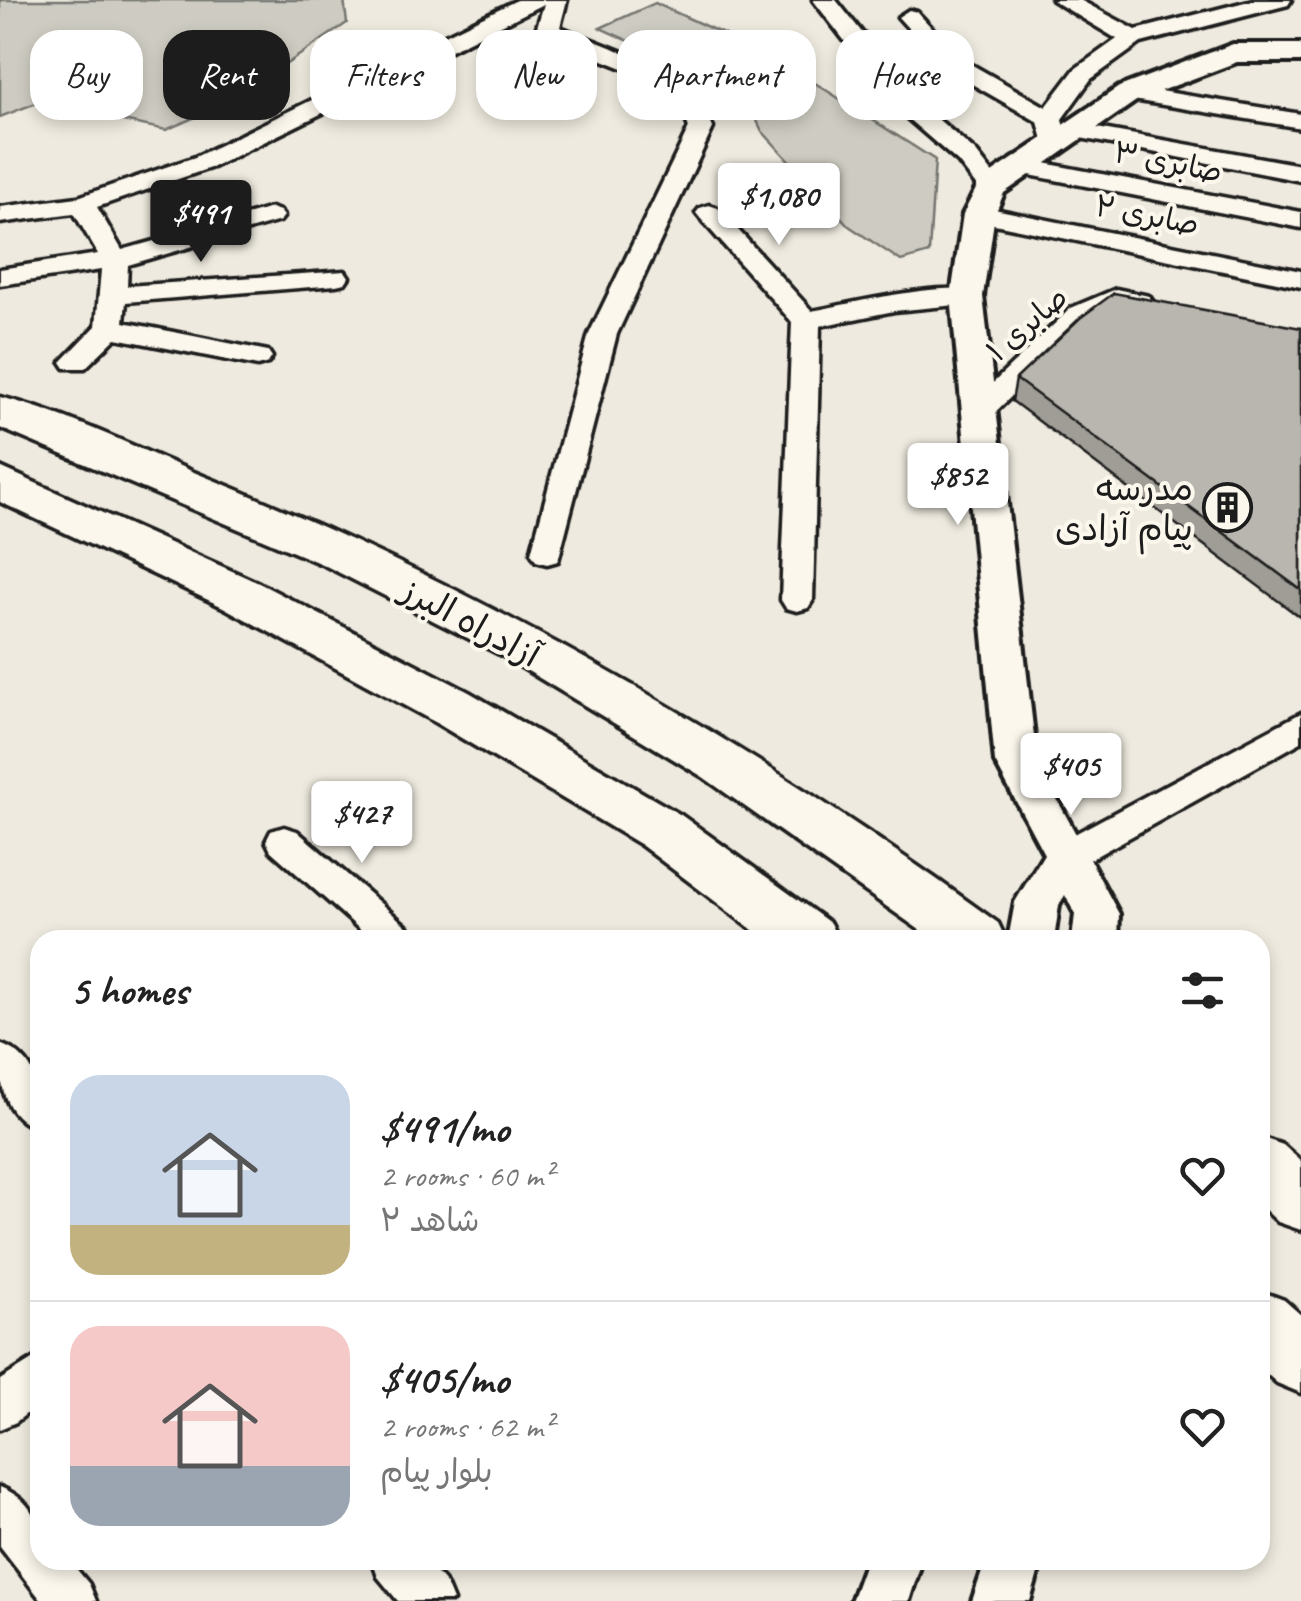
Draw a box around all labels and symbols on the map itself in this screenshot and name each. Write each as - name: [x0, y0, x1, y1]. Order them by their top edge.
- street label: صابری ۳: [1111, 133, 1225, 191]
- pin: $1,080: [698, 163, 860, 248]
- pin: $491: [142, 180, 260, 265]
- street label: صابری ۲: [1092, 186, 1202, 244]
- street label: صابری ۱: [978, 278, 1076, 370]
- pin: $852: [899, 443, 1017, 528]
- place label: مدرسه پیام آزادی: [1055, 466, 1193, 555]
- building icon: مدرسه پیام آزادی: [1202, 482, 1254, 534]
- street label: آزادراه البرز: [391, 566, 549, 678]
- pin: $405: [1012, 733, 1130, 818]
- pin: $427: [303, 781, 421, 866]

